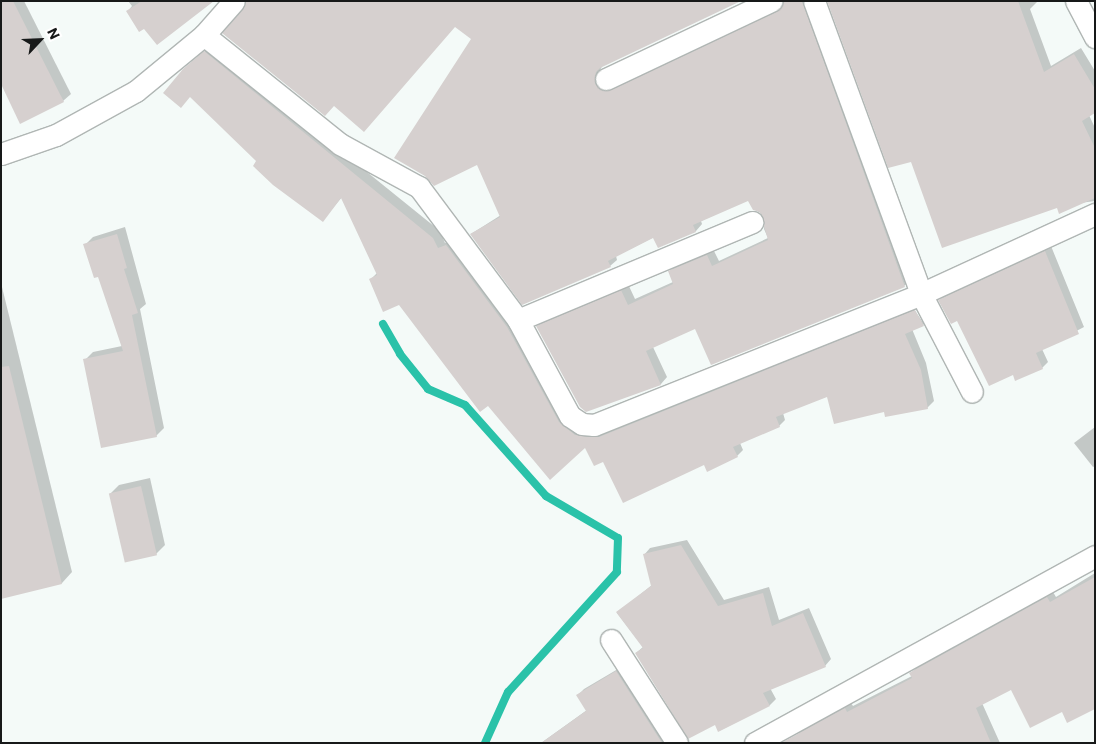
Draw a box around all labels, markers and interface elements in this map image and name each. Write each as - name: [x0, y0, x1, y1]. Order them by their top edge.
- north arrow: [15, 15, 65, 65]
- text: N: [44, 25, 64, 42]

